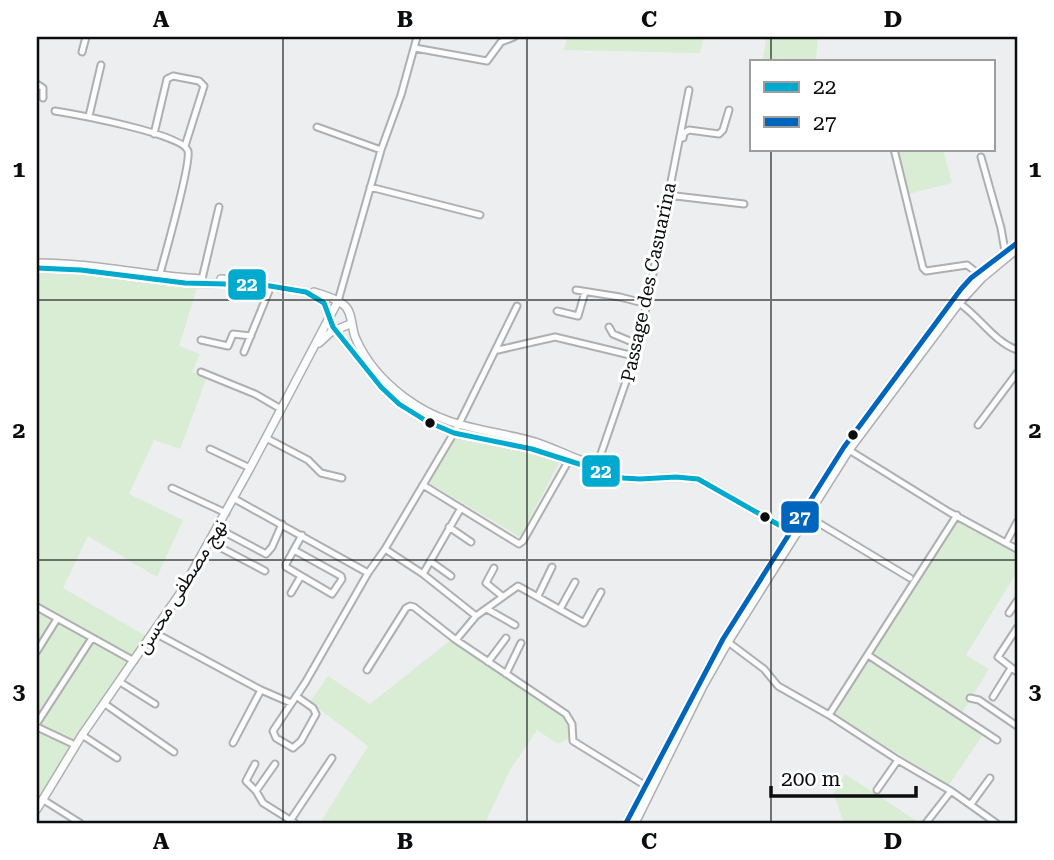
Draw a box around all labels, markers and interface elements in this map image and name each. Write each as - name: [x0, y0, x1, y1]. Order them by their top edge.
- text: A: [153, 6, 170, 33]
- text: B: [397, 6, 413, 33]
- text: C: [641, 6, 657, 33]
- text: D: [884, 6, 902, 33]
- legend: [750, 60, 995, 150]
- text: 22: [813, 75, 837, 99]
- text: 27: [813, 111, 837, 135]
- text: 1: [13, 156, 26, 183]
- text: 1: [1029, 156, 1042, 183]
- street label: Passage des Casuarina: [616, 179, 681, 384]
- line badge: 22: [227, 268, 267, 301]
- text: 22: [236, 273, 258, 296]
- unlabelled marker: [423, 416, 437, 430]
- text: 2: [13, 417, 25, 444]
- text: 2: [1029, 417, 1041, 444]
- unlabelled marker: [846, 428, 860, 442]
- line badge: 22: [581, 454, 621, 488]
- text: 22: [590, 460, 612, 483]
- line badge: 27: [780, 500, 820, 534]
- text: 27: [789, 506, 811, 529]
- unlabelled marker: [758, 510, 772, 524]
- street label: نهج مصطفى محسن: [131, 515, 234, 659]
- text: 3: [13, 678, 26, 705]
- text: 3: [1029, 678, 1042, 705]
- scale bar: [771, 755, 916, 799]
- text: 200 m: [781, 767, 841, 791]
- text: A: [153, 828, 170, 855]
- text: B: [397, 828, 413, 855]
- text: C: [641, 828, 657, 855]
- text: D: [884, 828, 902, 855]

